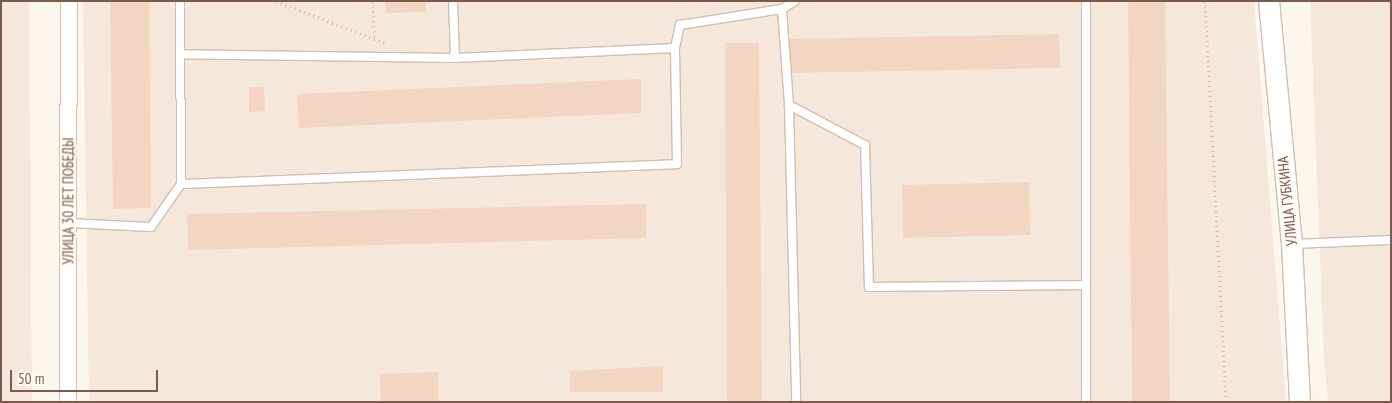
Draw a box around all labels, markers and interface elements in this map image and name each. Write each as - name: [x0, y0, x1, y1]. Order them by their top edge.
- street label: УЛИЦА 30 ЛЕТ ПОБЕДЫ: [59, 137, 77, 265]
- street label: УЛИЦА ГУБКИНА: [1273, 155, 1301, 247]
- scale bar: [12, 360, 160, 392]
- text: 50 m: [18, 369, 44, 388]

